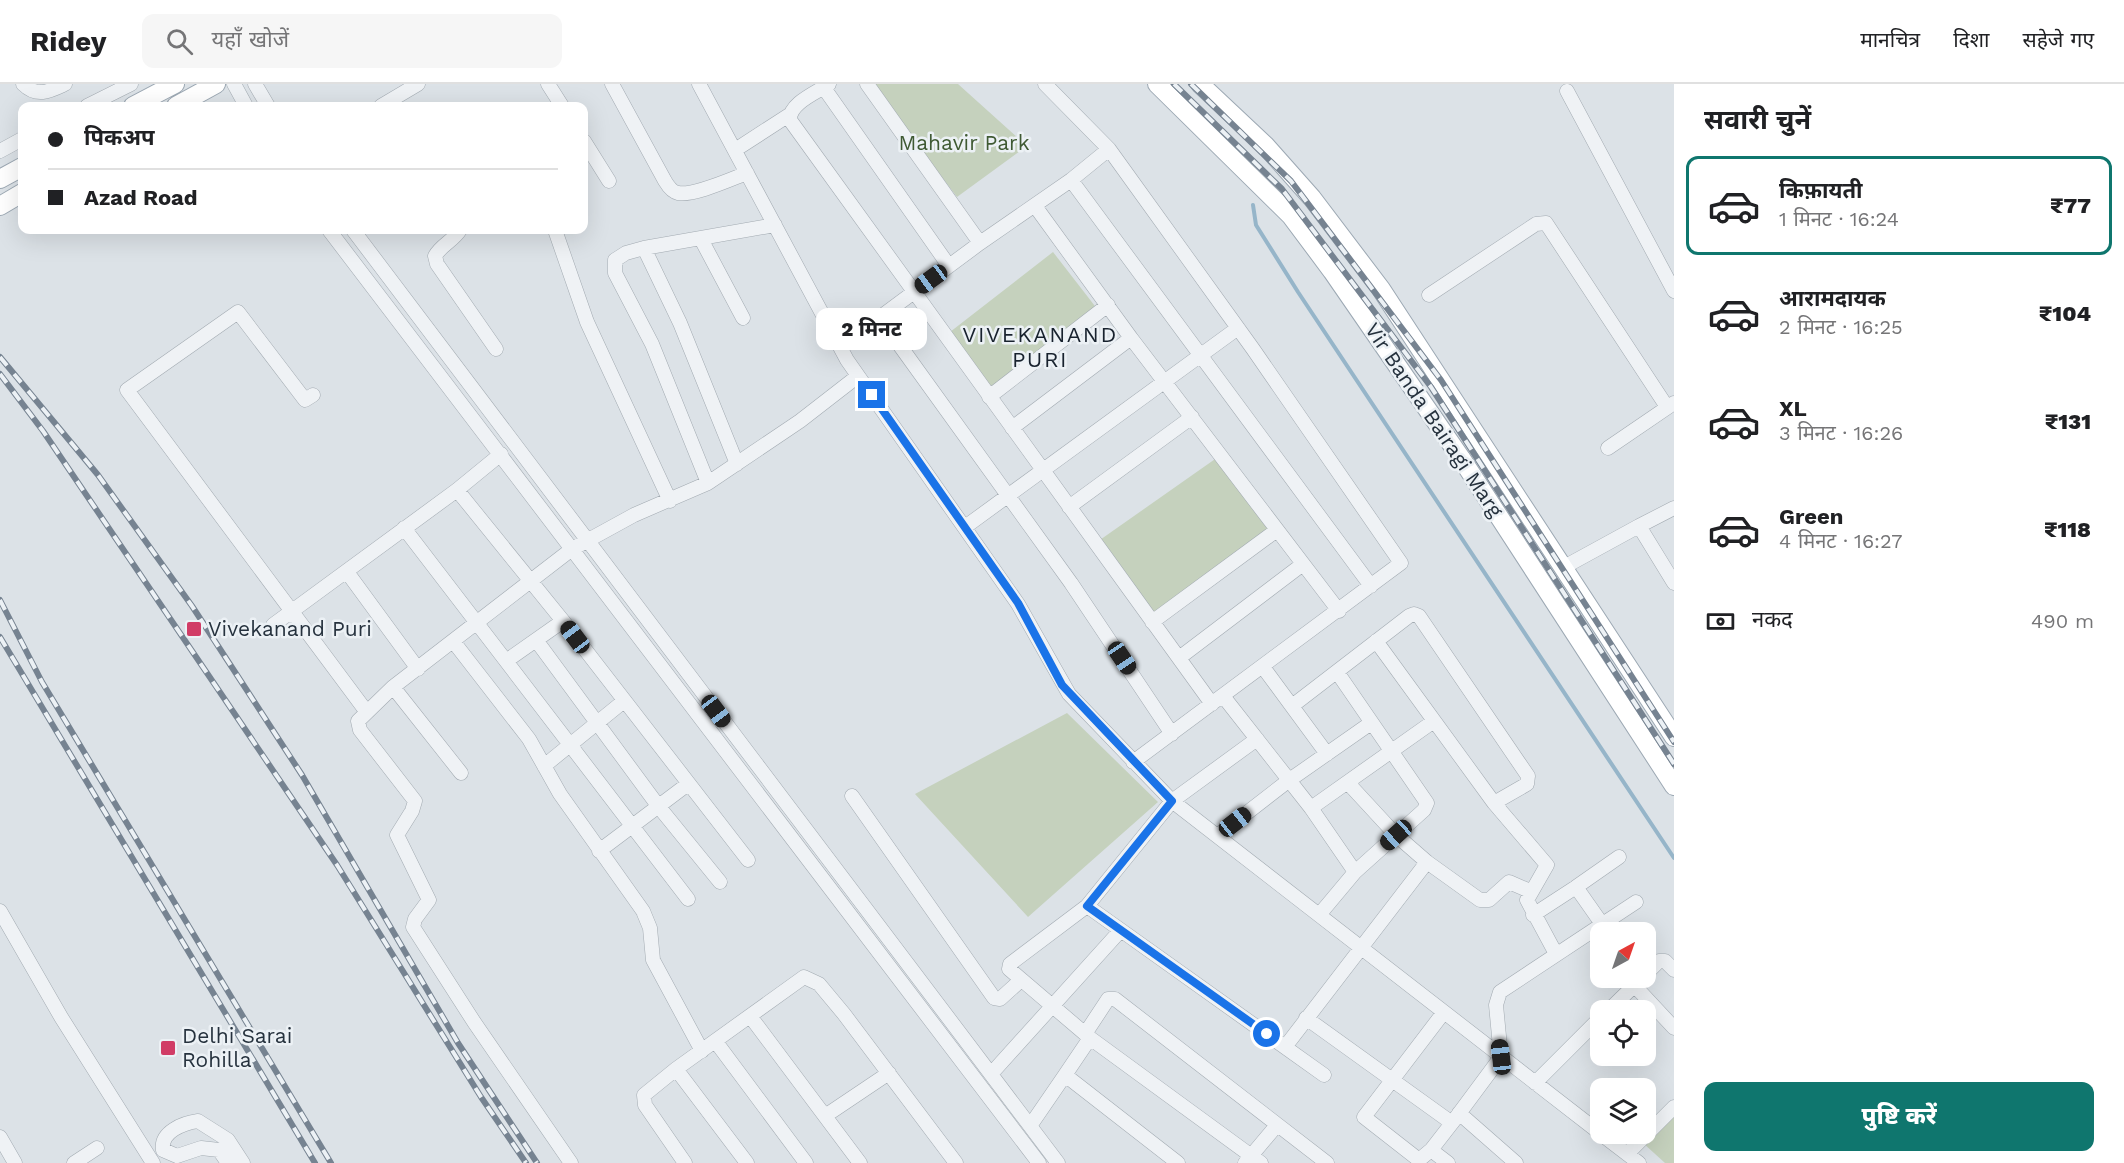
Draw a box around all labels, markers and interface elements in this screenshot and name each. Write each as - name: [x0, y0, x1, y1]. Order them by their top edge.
- search box: [142, 14, 562, 68]
- text: Ridey: [30, 25, 106, 58]
- icon: search: [163, 25, 196, 58]
- text: यहाँ खोजें: [211, 27, 289, 52]
- text: मानचित्र: [1860, 27, 1920, 52]
- text: दिशा: [1953, 27, 1989, 52]
- text: सहेजे गए: [2022, 27, 2094, 52]
- text: सवारी चुनें: [1704, 104, 1811, 136]
- text: पिकअप: [84, 125, 155, 150]
- park label: Mahavir Park: [898, 130, 1030, 155]
- text: किफ़ायती: [1779, 178, 1863, 203]
- icon: car: [1707, 179, 1761, 233]
- text: Azad Road: [84, 185, 198, 210]
- text: ₹77: [2050, 193, 2091, 218]
- text: 1 मिनट · 16:24: [1779, 207, 1899, 231]
- car: [911, 261, 951, 297]
- text: आरामदायक: [1779, 286, 1886, 311]
- icon: car: [1707, 287, 1761, 341]
- text: ₹104: [2039, 301, 2091, 326]
- callout: 2 मिनट: [816, 308, 928, 350]
- text: 2 मिनट · 16:25: [1779, 315, 1903, 339]
- text: 2 मिनट: [841, 317, 902, 341]
- street label: Vir Banda Bairagi Marg: [1360, 318, 1509, 522]
- district label: VIVEKANAND PURI: [962, 322, 1118, 372]
- route end: [858, 381, 885, 408]
- icon: car: [1707, 395, 1761, 449]
- text: XL: [1779, 396, 1807, 421]
- text: ₹131: [2045, 409, 2091, 434]
- text: 3 मिनट · 16:26: [1779, 421, 1903, 445]
- icon: car: [1707, 503, 1761, 557]
- text: Green: [1779, 504, 1843, 529]
- text: ₹118: [2044, 517, 2091, 542]
- text: 4 मिनट · 16:27: [1779, 529, 1902, 553]
- icon: cash: [1704, 605, 1737, 638]
- text: नकद: [1752, 607, 1793, 632]
- text: 490 m: [2031, 609, 2094, 633]
- place label: Vivekanand Puri: [208, 616, 372, 641]
- car: [557, 617, 593, 657]
- marker: Vivekanand Puri: [185, 620, 203, 638]
- car: [1104, 638, 1140, 678]
- car: [698, 691, 734, 731]
- car: [1215, 804, 1255, 840]
- car: [1377, 816, 1415, 854]
- north arrow: [1590, 922, 1656, 988]
- map controls: [1590, 922, 1656, 1144]
- button: locate: [1590, 1000, 1656, 1066]
- route start: [1253, 1020, 1280, 1047]
- place label: Delhi Sarai Rohilla: [182, 1023, 292, 1072]
- car: [1490, 1038, 1512, 1076]
- marker: Delhi Sarai Rohilla: [159, 1039, 177, 1057]
- button: layers: [1590, 1078, 1656, 1144]
- button: पुष्टि करें: [1704, 1082, 2094, 1151]

